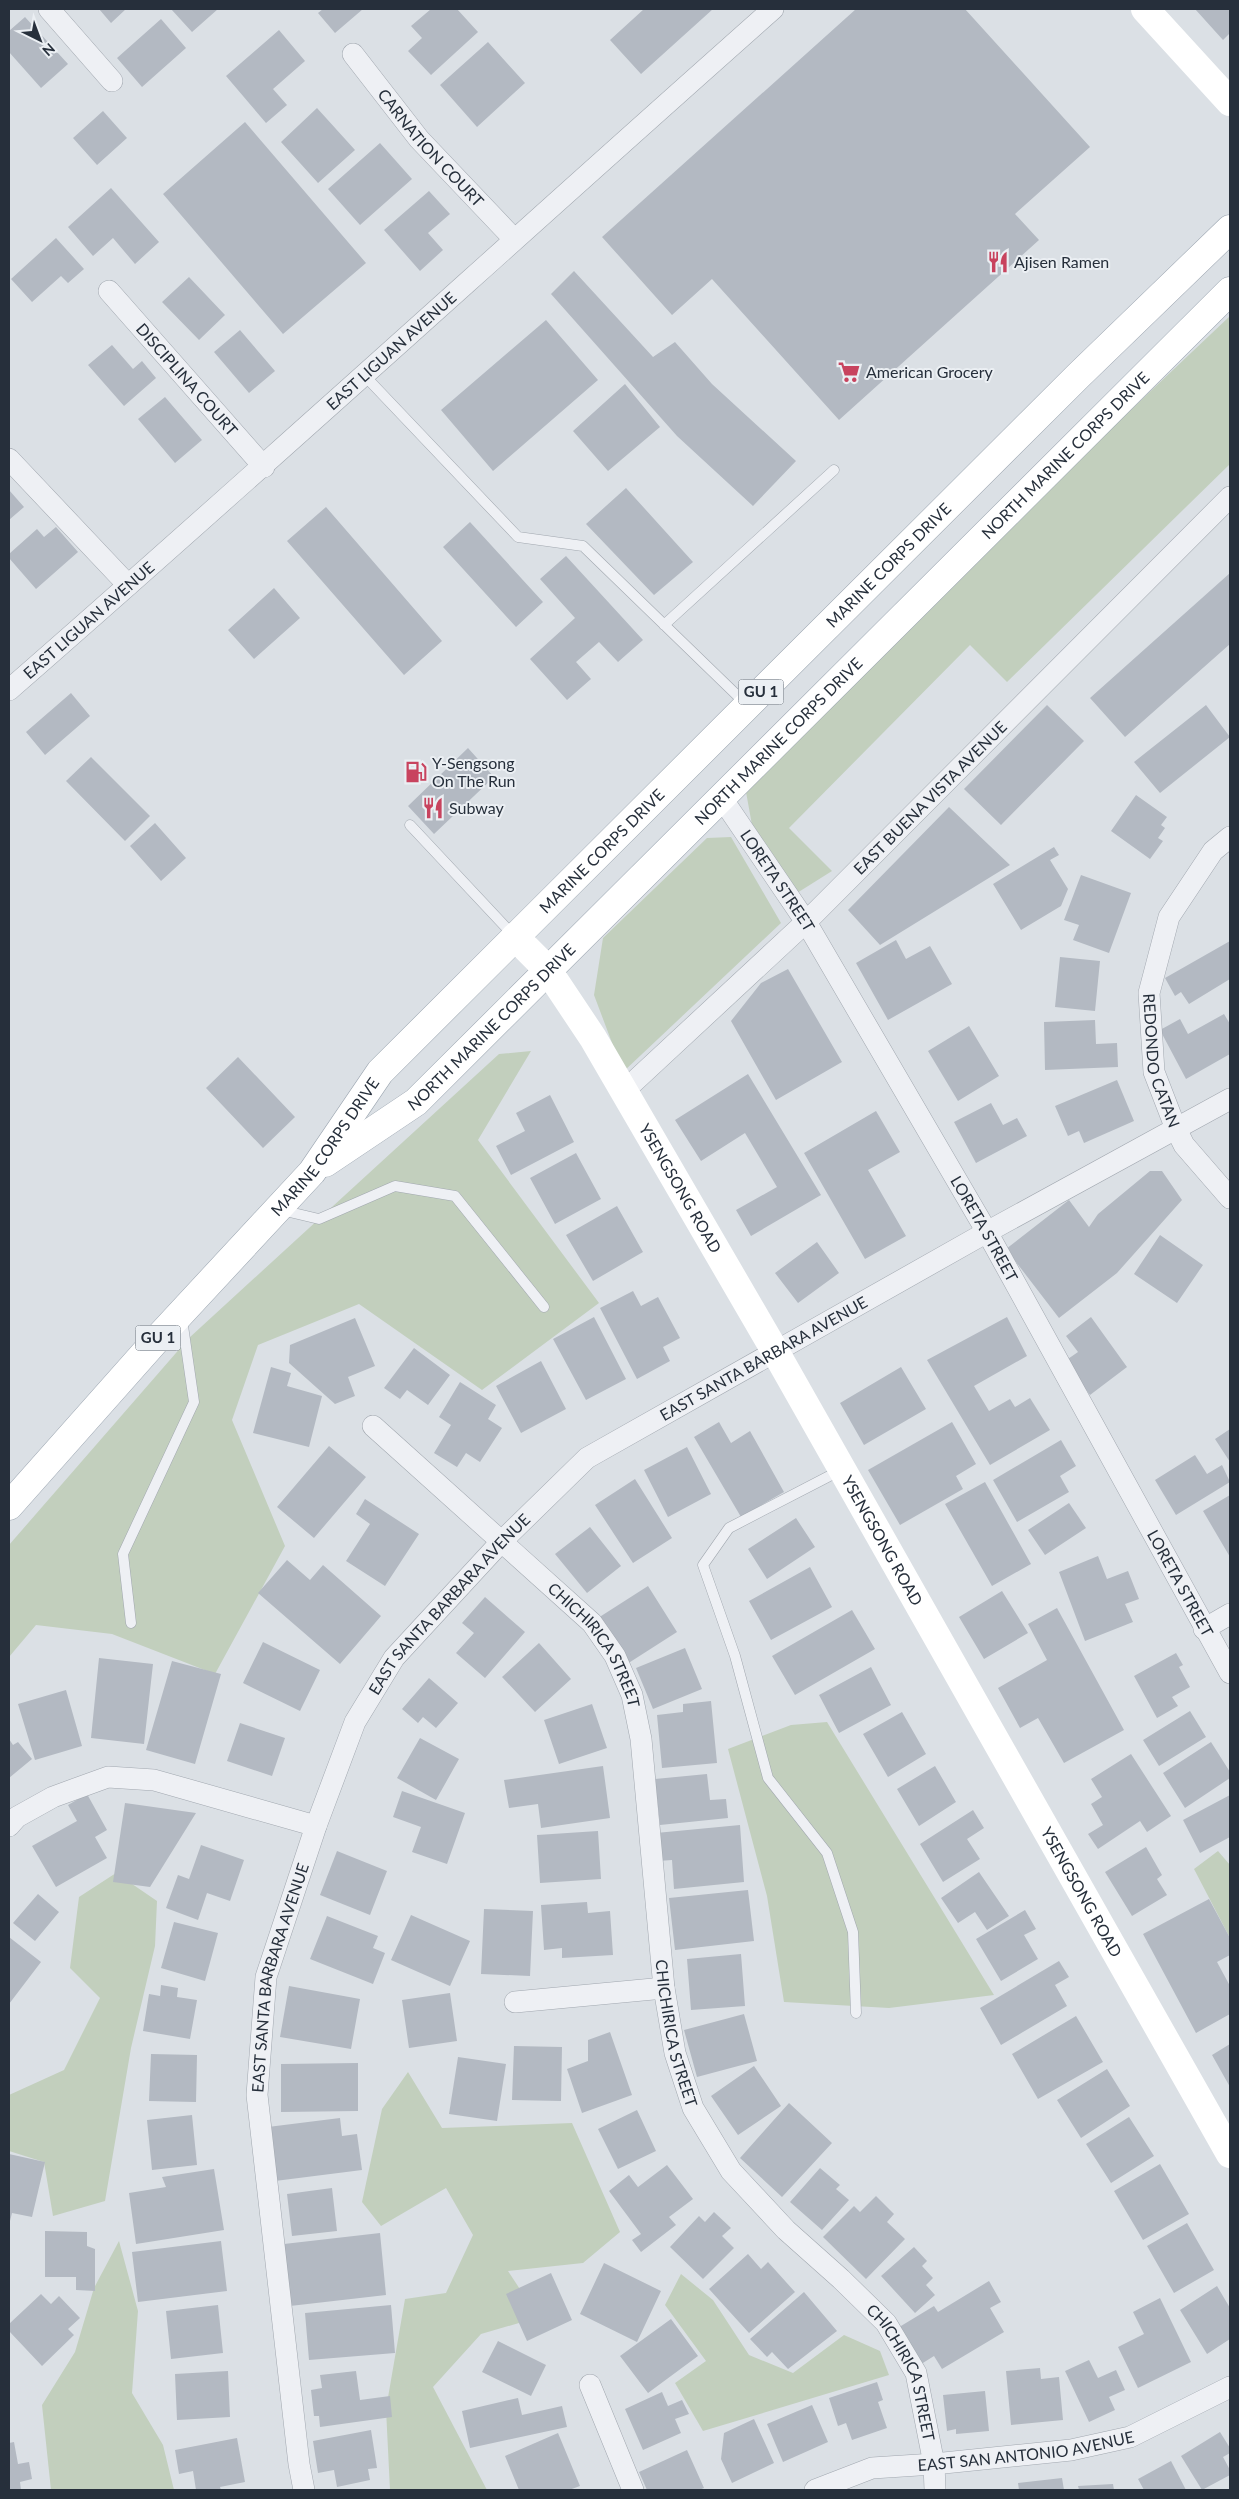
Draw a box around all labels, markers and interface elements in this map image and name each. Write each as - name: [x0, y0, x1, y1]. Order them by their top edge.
- north arrow: [15, 15, 65, 65]
- text: N: [39, 40, 59, 60]
- street label: CARNATION COURT: [374, 85, 488, 211]
- restaurant icon: Ajisen Ramen: [985, 249, 1011, 275]
- place label: Ajisen Ramen: [1014, 252, 1109, 271]
- street label: EAST LIGUAN AVENUE: [322, 287, 460, 413]
- street label: DISCIPLINA COURT: [133, 319, 242, 440]
- supermarket icon: American Grocery: [836, 359, 862, 385]
- place label: American Grocery: [866, 362, 994, 381]
- street label: NORTH MARINE CORPS DRIVE: [977, 367, 1153, 542]
- street label: MARINE CORPS DRIVE: [822, 498, 954, 631]
- street label: EAST LIGUAN AVENUE: [19, 557, 158, 682]
- street label: NORTH MARINE CORPS DRIVE: [690, 653, 866, 828]
- road number: GU 1: [738, 680, 784, 704]
- street label: EAST BUENA VISTA AVENUE: [849, 717, 1010, 878]
- place label: Y-Sengsong On The Run: [432, 753, 516, 790]
- fuel station icon: Y-Sengsong On The Run: [403, 759, 429, 785]
- street label: MARINE CORPS DRIVE: [535, 784, 668, 917]
- restaurant icon: Subway: [420, 795, 446, 821]
- place label: Subway: [449, 798, 505, 817]
- street label: LORETA STREET: [737, 826, 820, 935]
- street label: NORTH MARINE CORPS DRIVE: [404, 939, 579, 1114]
- street label: REDONDO CATAN: [1140, 993, 1184, 1130]
- street label: MARINE CORPS DRIVE: [266, 1074, 383, 1219]
- street label: YSENGSONG ROAD: [636, 1120, 726, 1256]
- street label: LORETA STREET: [947, 1172, 1023, 1285]
- street label: EAST SANTA BARBARA AVENUE: [656, 1292, 870, 1424]
- road number: GU 1: [136, 1326, 180, 1350]
- street label: YSENGSONG ROAD: [838, 1472, 927, 1609]
- street label: EAST SANTA BARBARA AVENUE: [364, 1509, 533, 1698]
- street label: LORETA STREET: [1144, 1526, 1218, 1640]
- street label: CHICHIRICA STREET: [544, 1578, 644, 1709]
- street label: YSENGSONG ROAD: [1038, 1823, 1126, 1960]
- street label: EAST SANTA BARBARA AVENUE: [247, 1860, 312, 2093]
- street label: CHICHIRICA STREET: [652, 1959, 702, 2110]
- street label: CHICHIRICA STREET: [863, 2300, 939, 2443]
- street label: EAST SAN ANTONIO AVENUE: [917, 2426, 1136, 2474]

